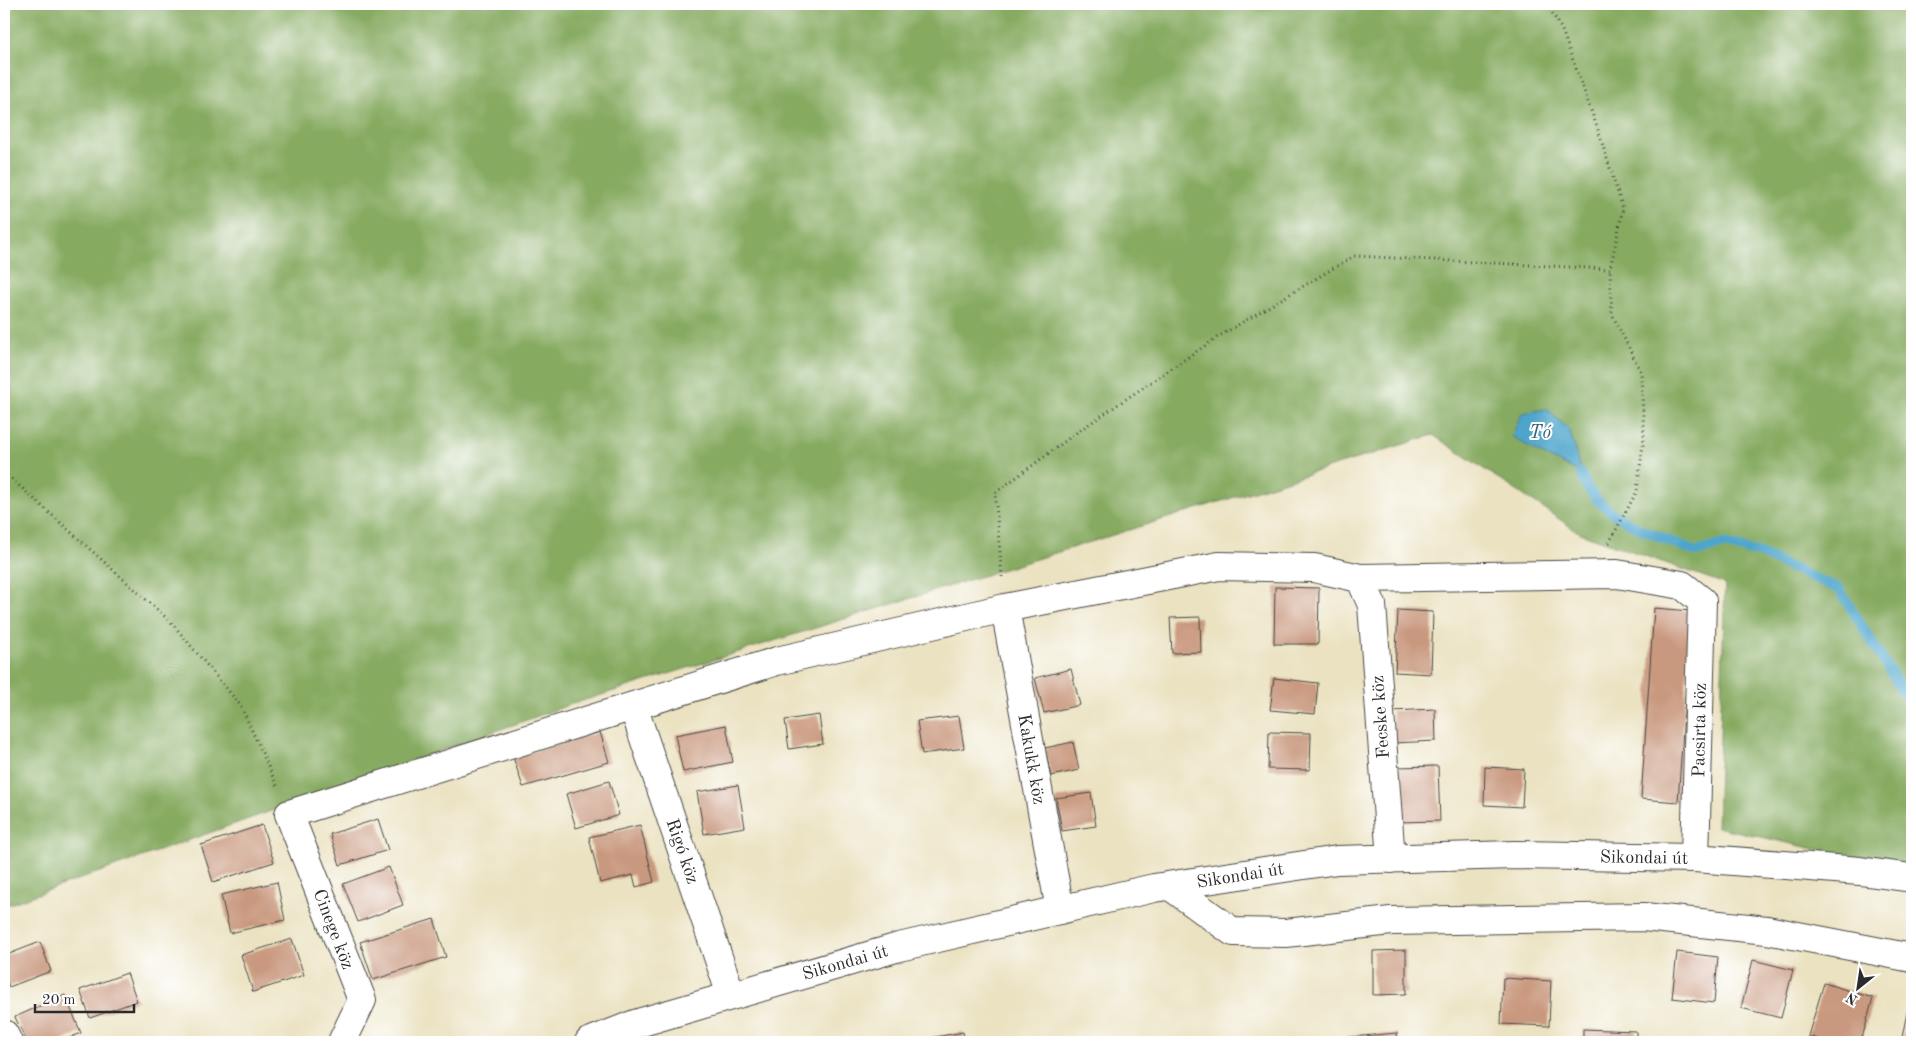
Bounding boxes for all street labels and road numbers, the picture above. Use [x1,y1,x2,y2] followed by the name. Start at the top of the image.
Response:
[1369,675,1393,759] street label: Fecske köz
[1690,683,1710,778] street label: Pacsirta köz
[1014,713,1048,806] street label: Kakukk köz
[663,816,702,886] street label: Rigó köz
[1600,848,1688,868] street label: Sikondai út
[1195,860,1285,892] street label: Sikondai út
[310,887,357,972] street label: Cinege köz
[800,942,890,984] street label: Sikondai út

